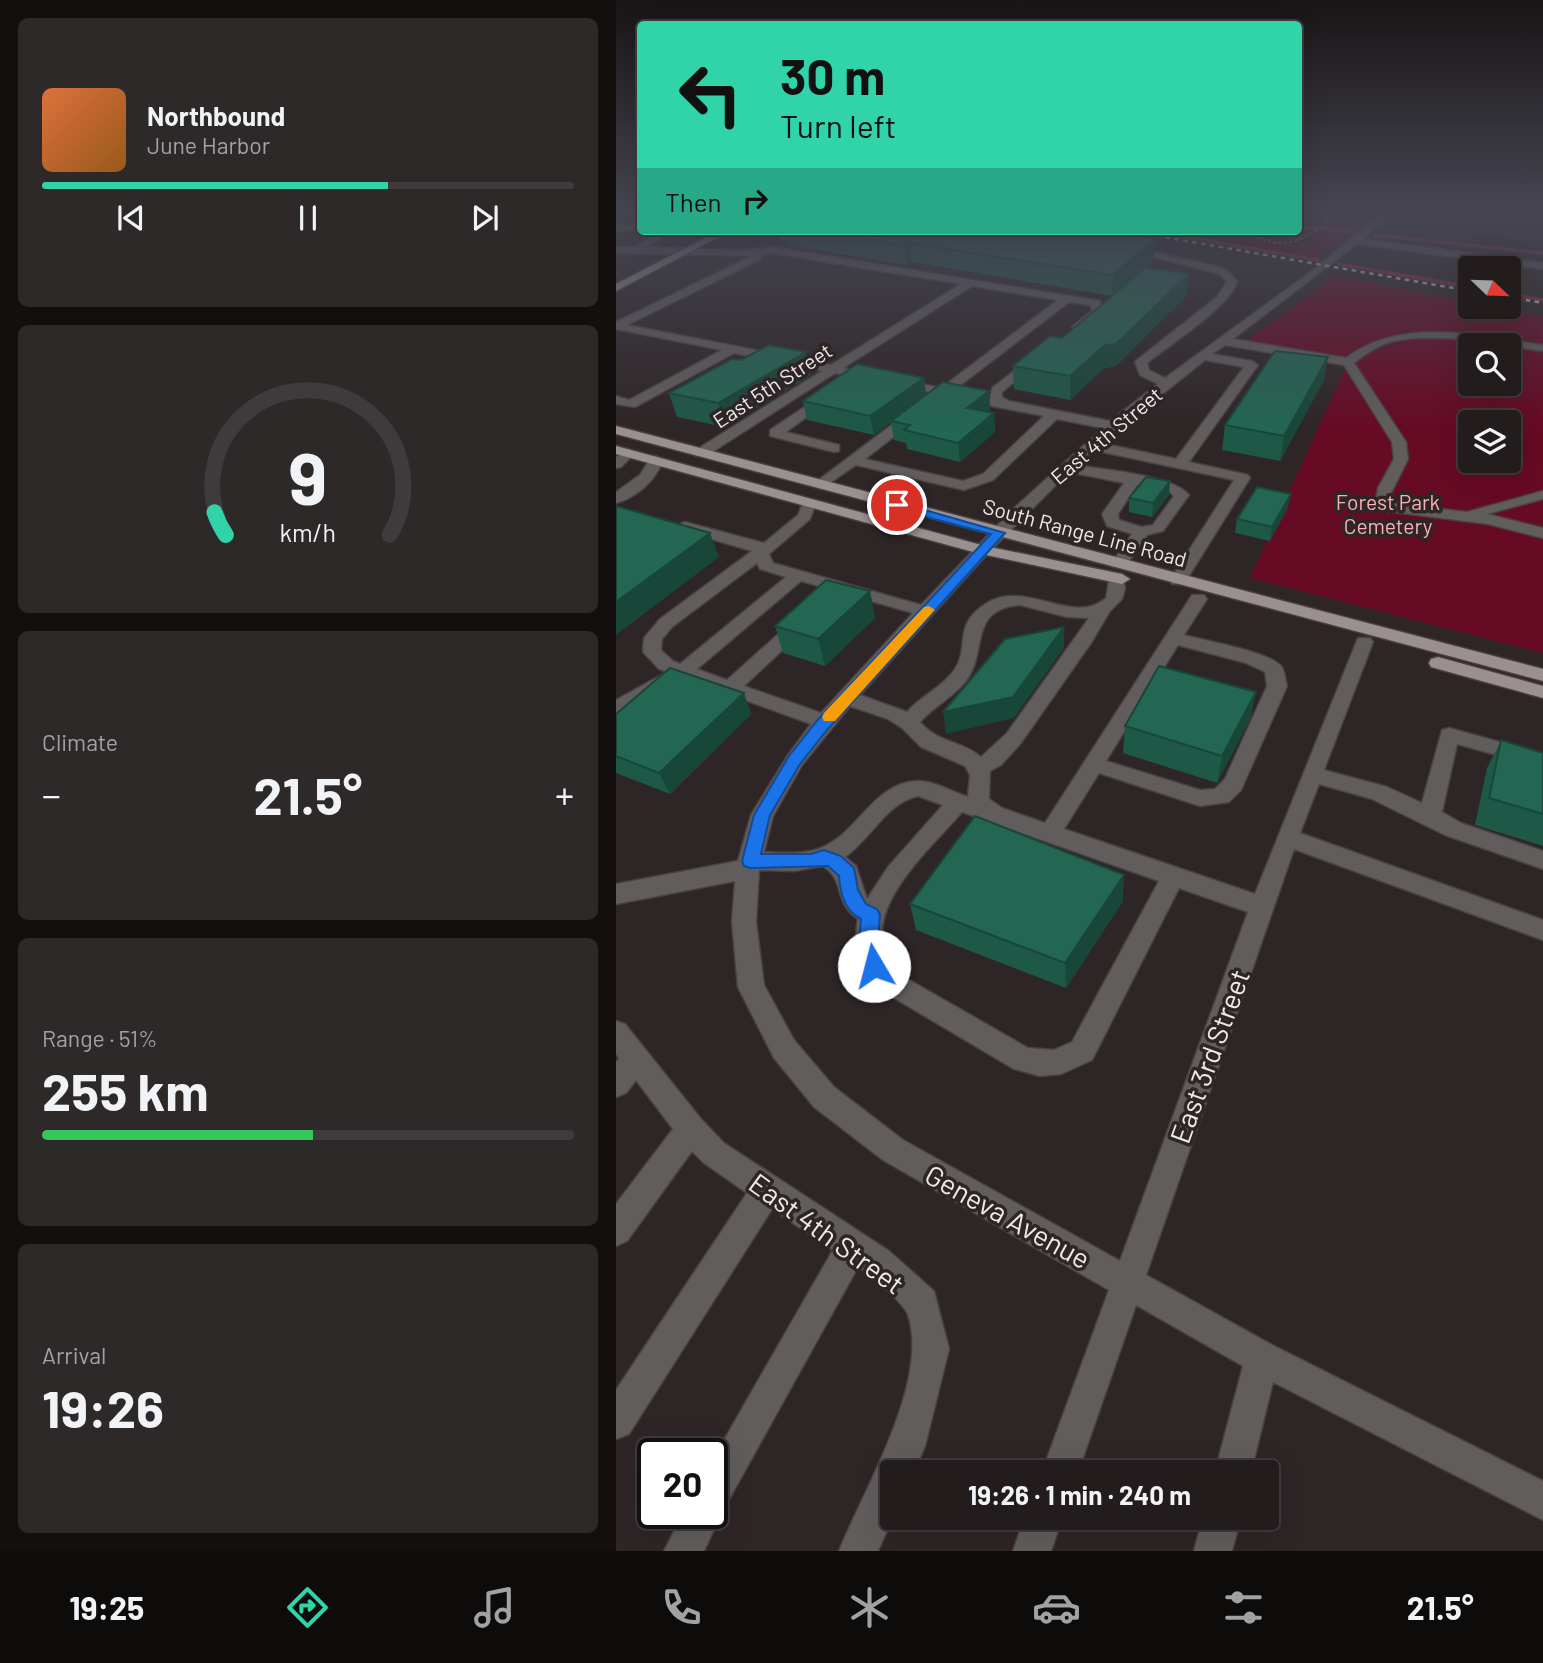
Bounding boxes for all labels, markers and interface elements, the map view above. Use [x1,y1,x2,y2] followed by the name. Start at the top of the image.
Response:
[780,46,885,105] text: 30 m
[665,49,756,140] icon: left
[147,100,285,131] text: Northbound
[780,106,897,144] text: Turn left
[147,131,270,159] text: June Harbor
[736,182,774,220] icon: right
[665,186,722,217] text: Then
[112,199,150,237] icon: previous
[289,199,327,237] icon: pause
[466,199,504,237] icon: next
[1458,256,1521,318] north arrow
[1458,256,1521,473] map controls
[1458,333,1521,396] button: search
[708,337,836,433] street label: East 5th Street
[1045,381,1167,489] street label: East 4th Street
[1458,410,1521,473] button: layers
[289,432,327,520] text: 9
[867,475,927,535] pin
[878,486,916,524] icon: arrive
[1336,489,1440,538] park label: Forest Park Cemetery
[980,493,1190,571] street label: South Range Line Road
[280,517,336,547] text: km/h
[42,728,118,756] text: Climate
[254,763,362,825] text: 21.5°
[42,771,61,817] text: −
[555,771,574,817] text: +
[837,929,911,1003] position arrow
[1162,965,1256,1147] street label: East 3rd Street
[42,1024,158,1052] text: Range · 51%
[42,1059,209,1121] text: 255 km
[920,1157,1096,1275] street label: Geneva Avenue
[743,1165,911,1301] street label: East 4th Street
[42,1341,106,1369] text: Arrival
[42,1376,164,1438] text: 19:26
[637,1438,728,1529] speed limit sign: 20
[968,1479,1191,1510] text: 19:26 · 1 min · 240 m
[283,1583,332,1632] icon: directions
[470,1583,519,1632] icon: music
[657,1583,706,1632] icon: phone
[845,1583,894,1632] icon: climate
[1032,1583,1081,1632] icon: car
[1219,1583,1268,1632] icon: filters
[69,1588,144,1626] text: 19:25
[1407,1588,1474,1626] text: 21.5°

